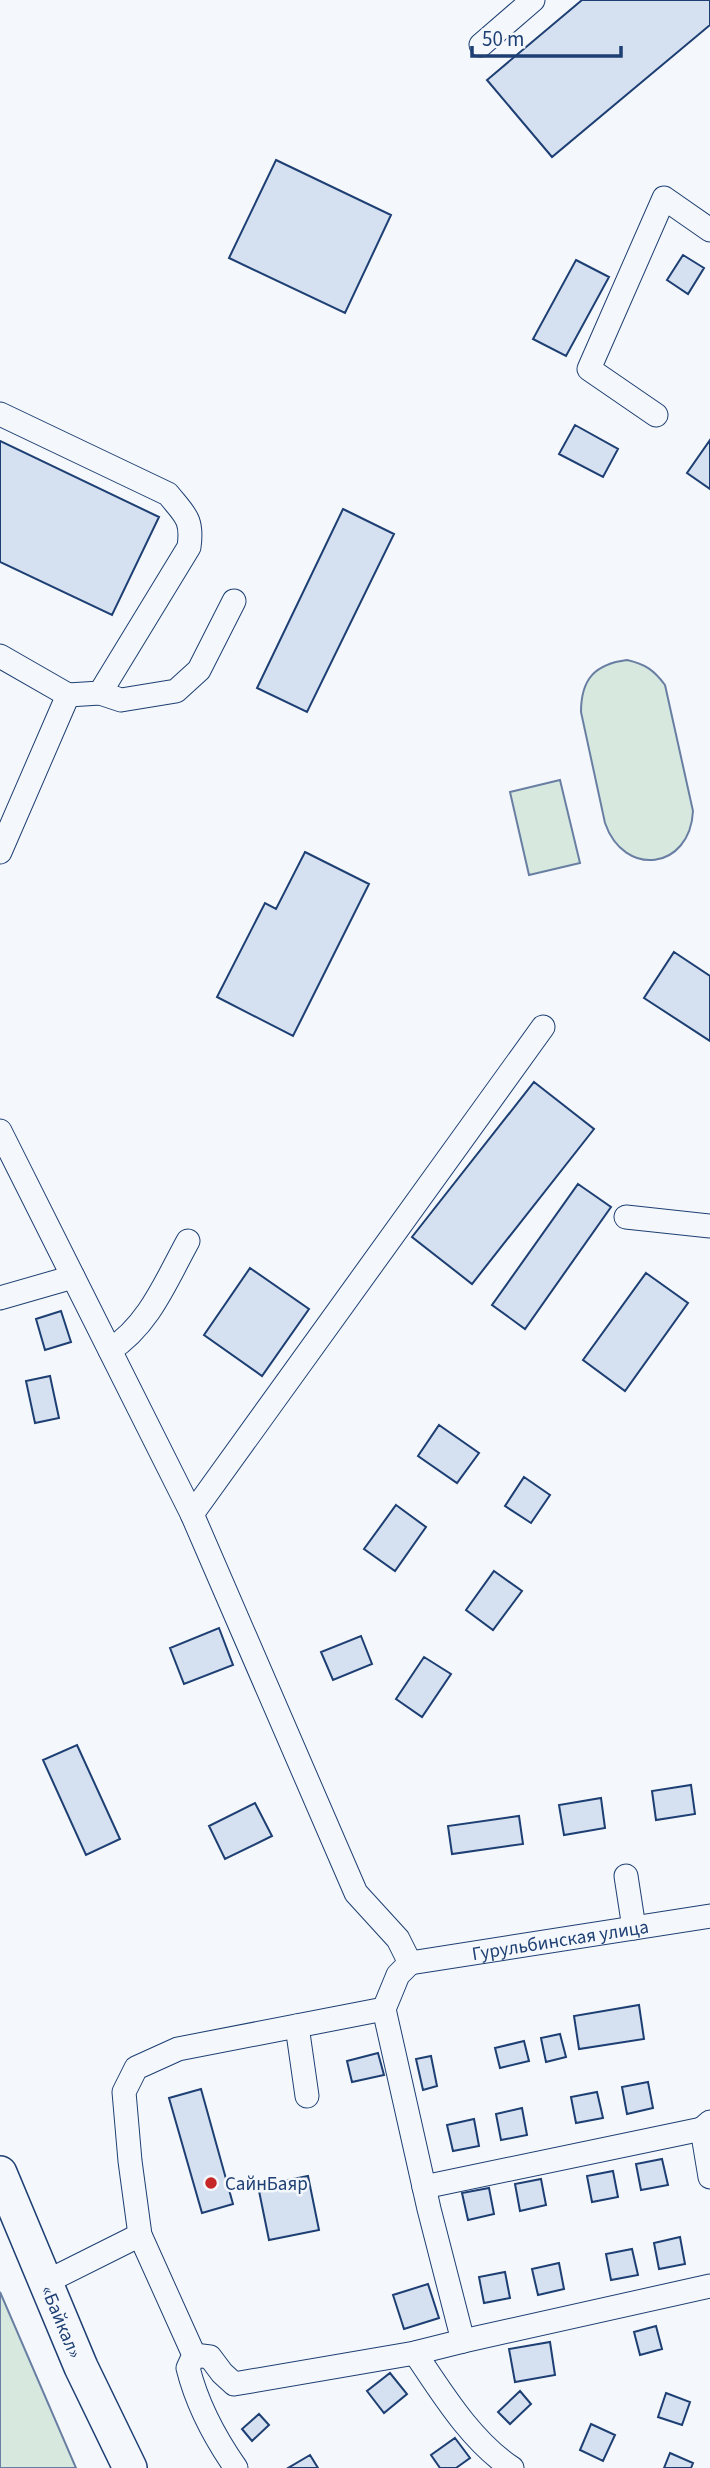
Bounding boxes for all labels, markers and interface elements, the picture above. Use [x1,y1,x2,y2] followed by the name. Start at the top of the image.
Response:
[472,14,621,58] scale bar
[482,24,524,54] text: 50 m
[470,1914,651,1968] street label: Гурульбинская улица
[225,2171,308,2198] place label: СайнБаяр
[203,2175,219,2191] marker: СайнБаяр
[33,2282,88,2363] street label: «Байкал»

